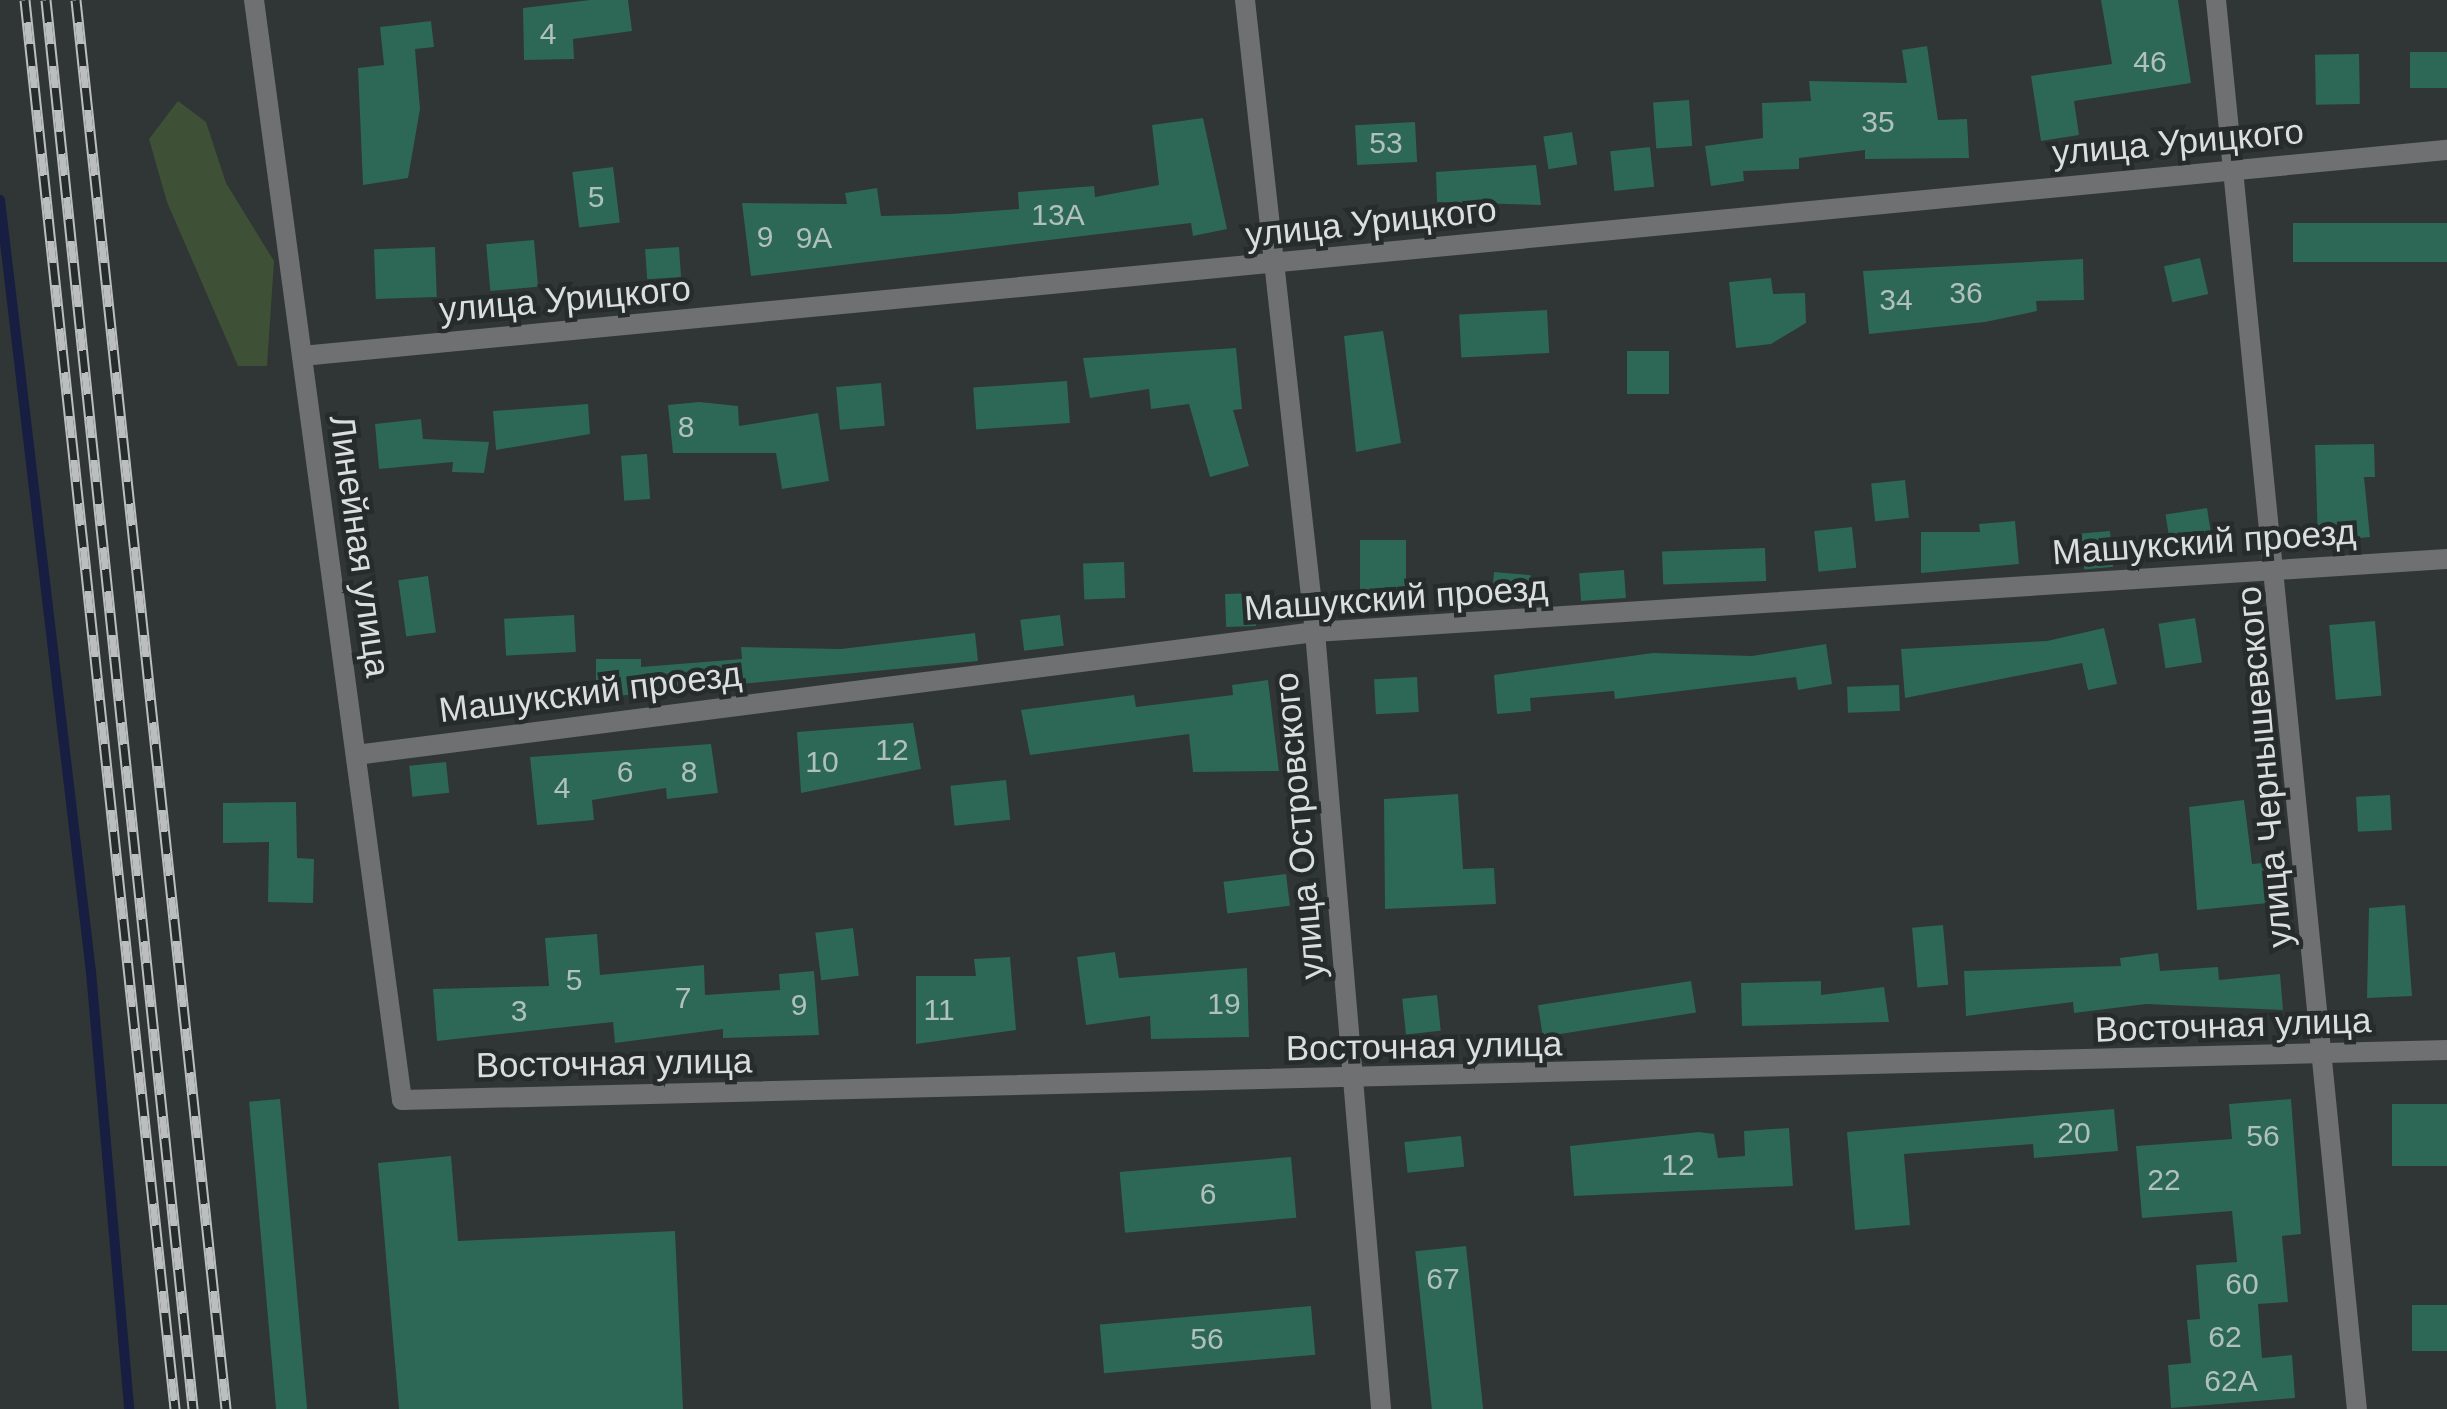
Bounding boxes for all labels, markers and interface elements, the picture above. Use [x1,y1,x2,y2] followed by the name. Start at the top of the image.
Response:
[540,16,556,52] house number: 4
[2133,44,2167,80] house number: 46
[1861,104,1895,140] house number: 35
[2051,110,2305,174] street label: улица Урицкого
[1369,125,1403,161] house number: 53
[588,179,604,215] house number: 5
[1243,188,1499,256] street label: улица Урицкого
[1031,197,1085,233] house number: 13А
[757,219,773,255] house number: 9
[796,220,832,256] house number: 9А
[438,267,692,331] street label: улица Урицкого
[1949,275,1983,311] house number: 36
[1879,282,1913,318] house number: 34
[678,409,694,445] house number: 8
[321,412,399,680] street label: Линейная улица
[2051,510,2357,574] street label: Машукский проезд
[1243,566,1549,630] street label: Машукский проезд
[2227,585,2301,949] street label: улица Чернышевского
[436,653,744,731] street label: Машукский проезд
[1265,671,1333,981] street label: улица Островского
[875,732,909,768] house number: 12
[805,744,839,780] house number: 10
[617,754,633,790] house number: 6
[681,754,697,790] house number: 8
[554,770,570,806] house number: 4
[566,962,582,998] house number: 5
[675,980,691,1016] house number: 7
[1207,986,1241,1022] house number: 19
[791,987,807,1023] house number: 9
[923,992,955,1028] house number: 11
[511,993,527,1029] house number: 3
[2094,999,2372,1051] street label: Восточная улица
[1285,1023,1563,1069] street label: Восточная улица
[475,1040,753,1086] street label: Восточная улица
[2057,1115,2091,1151] house number: 20
[2246,1118,2280,1154] house number: 56
[1661,1147,1695,1183] house number: 12
[2147,1162,2181,1198] house number: 22
[1200,1176,1216,1212] house number: 6
[1426,1261,1460,1297] house number: 67
[2225,1266,2259,1302] house number: 60
[2208,1319,2242,1355] house number: 62
[1190,1321,1224,1357] house number: 56
[2204,1363,2258,1399] house number: 62А

